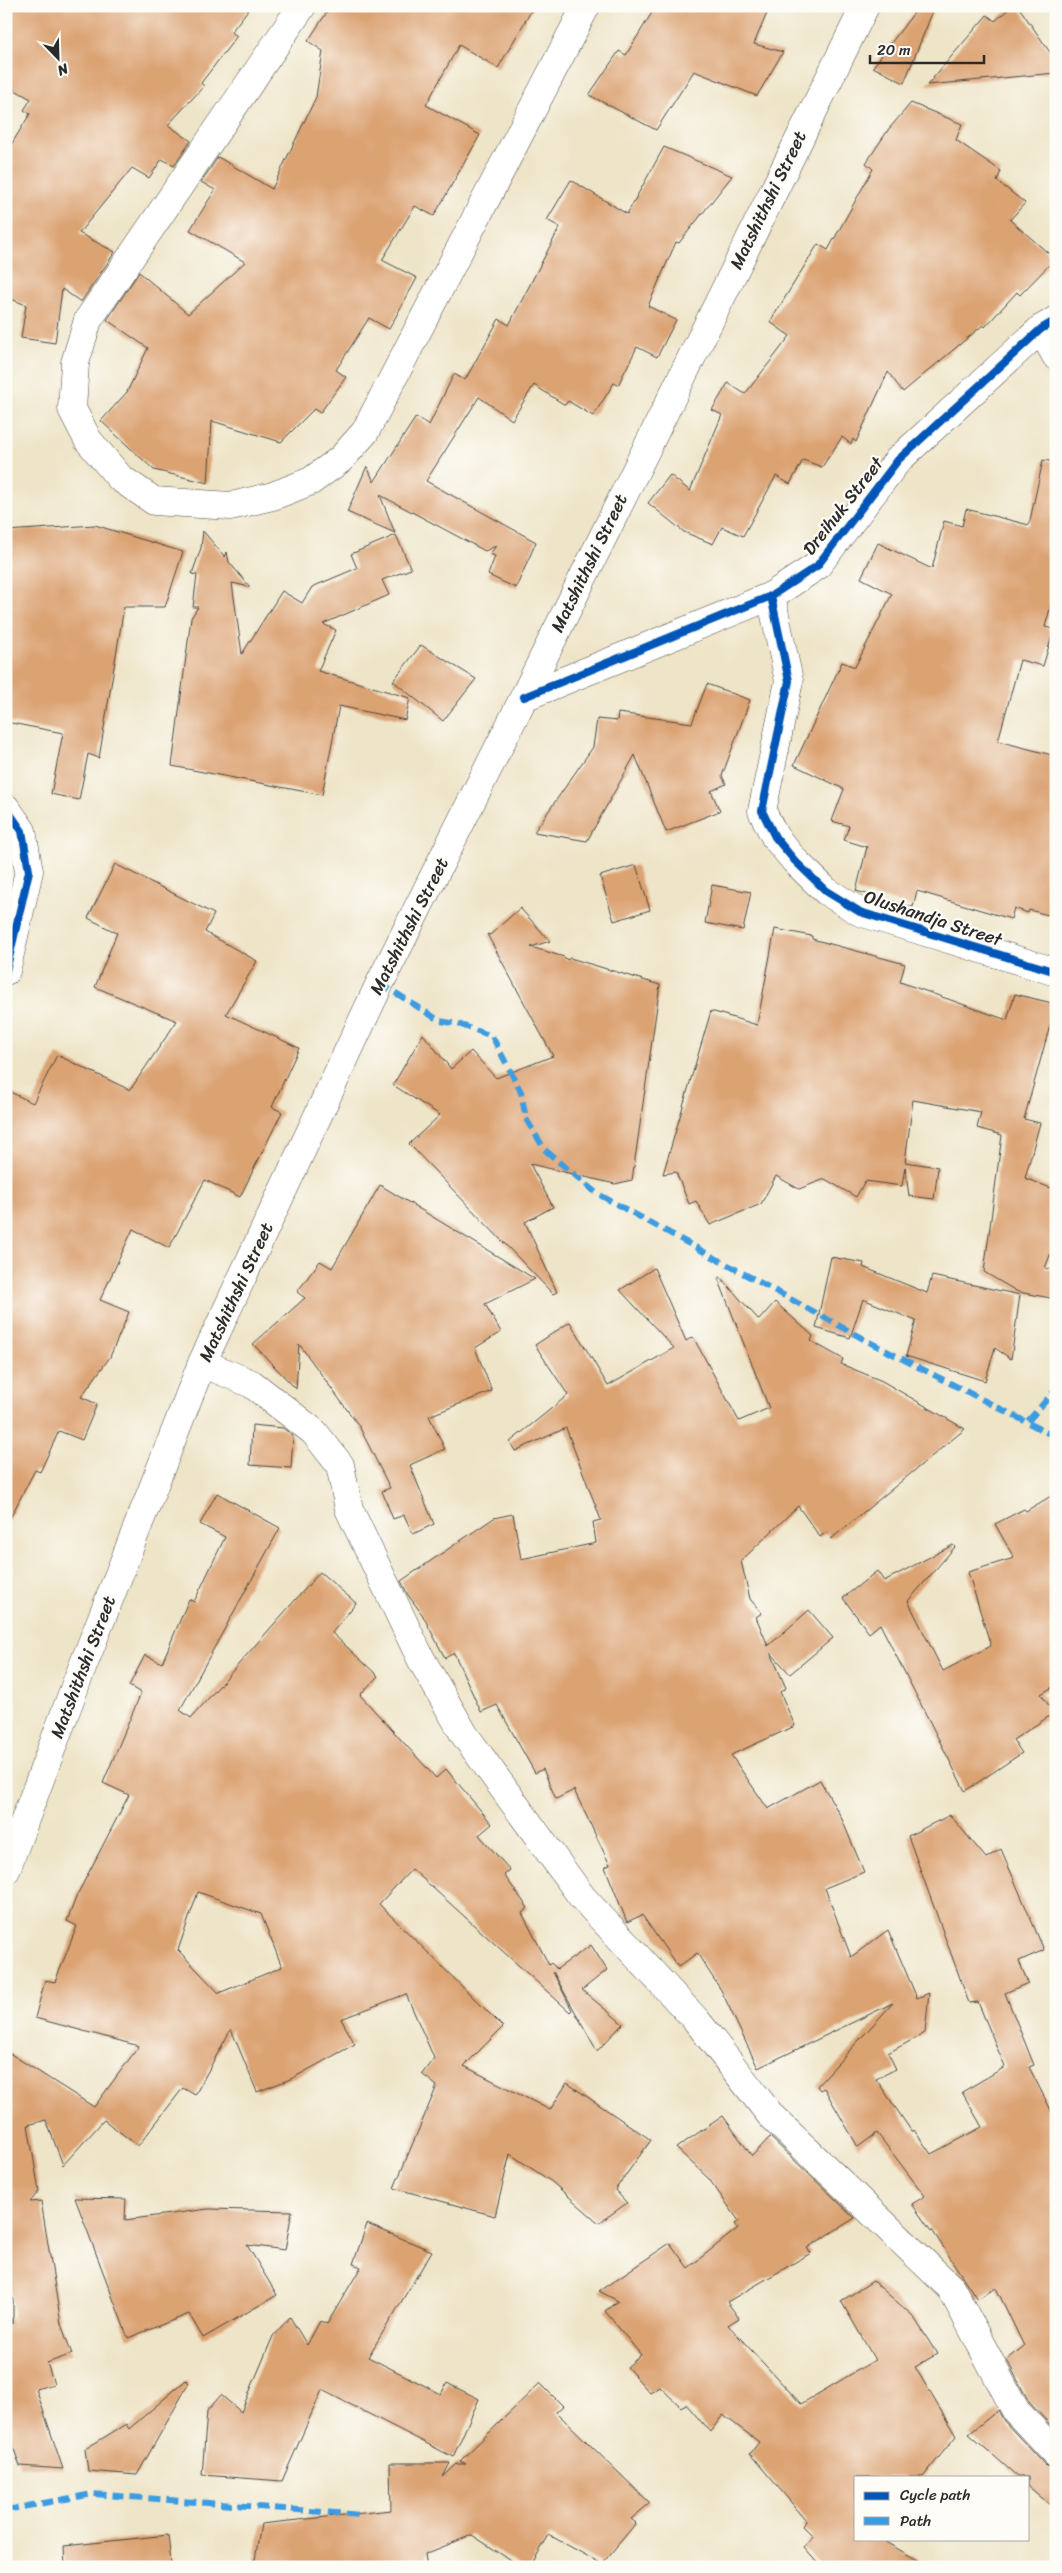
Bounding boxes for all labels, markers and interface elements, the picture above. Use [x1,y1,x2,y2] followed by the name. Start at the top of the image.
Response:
[32,32,82,82] north arrow
[870,32,983,64] scale bar
[877,37,911,63] text: 20 m
[53,56,73,83] text: N
[721,125,816,275] street label: Matshithshi Street
[794,449,892,562] street label: Dreihuk Street
[542,488,637,638] street label: Matshithshi Street
[360,851,458,1001] street label: Matshithshi Street
[860,881,1007,956] street label: Olushandja Street
[190,1217,282,1367] street label: Matshithshi Street
[41,1591,125,1743] street label: Matshithshi Street
[854,2476,1030,2540] legend
[900,2482,971,2508] text: Cycle path
[900,2508,931,2534] text: Path

